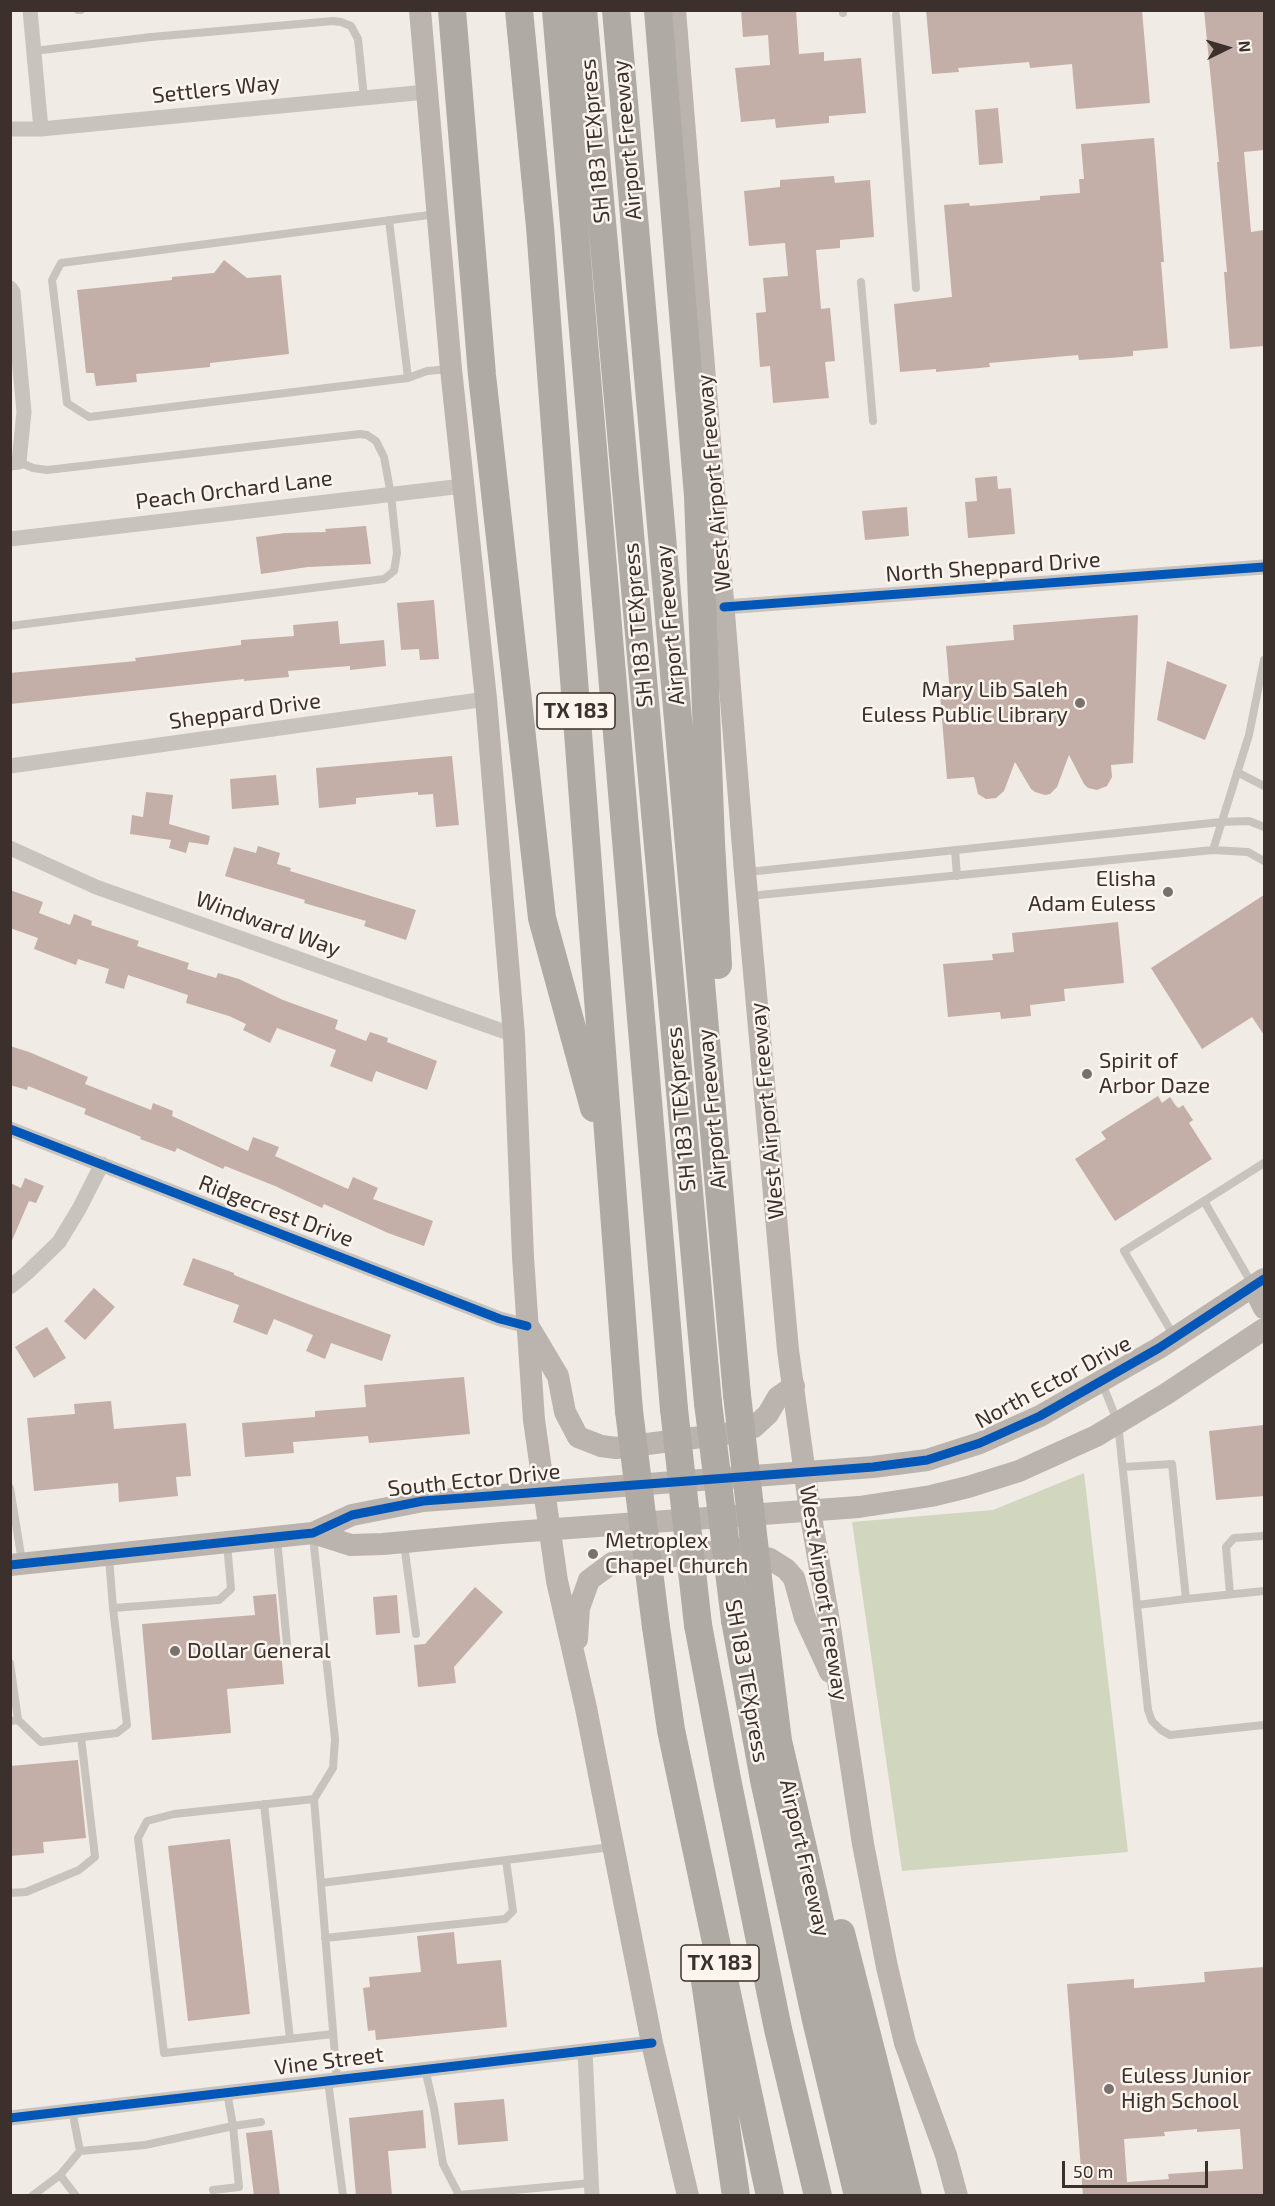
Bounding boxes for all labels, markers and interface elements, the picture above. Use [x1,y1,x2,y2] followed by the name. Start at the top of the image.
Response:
[1197,18,1257,78] north arrow
[1235,40,1255,53] text: N
[575,58,615,224] street label: SH 183 TEXpress
[607,59,647,221] street label: Airport Freeway
[151,69,281,109] street label: Settlers Way
[691,374,737,592] street label: West Airport Freeway
[134,465,334,515] street label: Peach Orchard Lane
[618,542,658,708] street label: SH 183 TEXpress
[650,544,690,706] street label: Airport Freeway
[884,546,1102,588] street label: North Sheppard Drive
[861,677,1068,728] place label: Mary Lib Saleh Euless Public Library
[167,687,323,735] street label: Sheppard Drive
[537,693,615,729] road number: TX 183
[1073,696,1087,710] marker: Mary Lib Saleh Euless Public Library
[1028,866,1156,918] place label: Elisha Adam Euless
[1161,885,1175,899] marker: Elisha Adam Euless
[192,886,344,962] street label: Windward Way
[744,1002,790,1220] street label: West Airport Freeway
[661,1026,701,1192] street label: SH 183 TEXpress
[692,1028,732,1190] street label: Airport Freeway
[1099,1048,1210,1100] place label: Spirit of Arbor Daze
[1080,1067,1094,1081] marker: Spirit of Arbor Daze
[195,1169,357,1253] street label: Ridgecrest Drive
[971,1330,1135,1434] street label: North Ector Drive
[386,1458,562,1502] street label: South Ector Drive
[794,1484,854,1702] street label: West Airport Freeway
[605,1528,748,1580] place label: Metroplex Chapel Church
[586,1547,600,1561] marker: Metroplex Chapel Church
[720,1597,774,1765] street label: SH 183 TEXpress
[187,1638,331,1664] place label: Dollar General
[168,1644,182,1658] marker: Dollar General
[774,1777,836,1939] street label: Airport Freeway
[681,1945,759,1981] road number: TX 183
[273,2041,385,2081] street label: Vine Street
[1121,2063,1251,2114] place label: Euless Junior High School
[1102,2082,1116,2096] marker: Euless Junior High School
[1065,2149,1210,2187] scale bar
[1073,2160,1113,2182] text: 50 m

